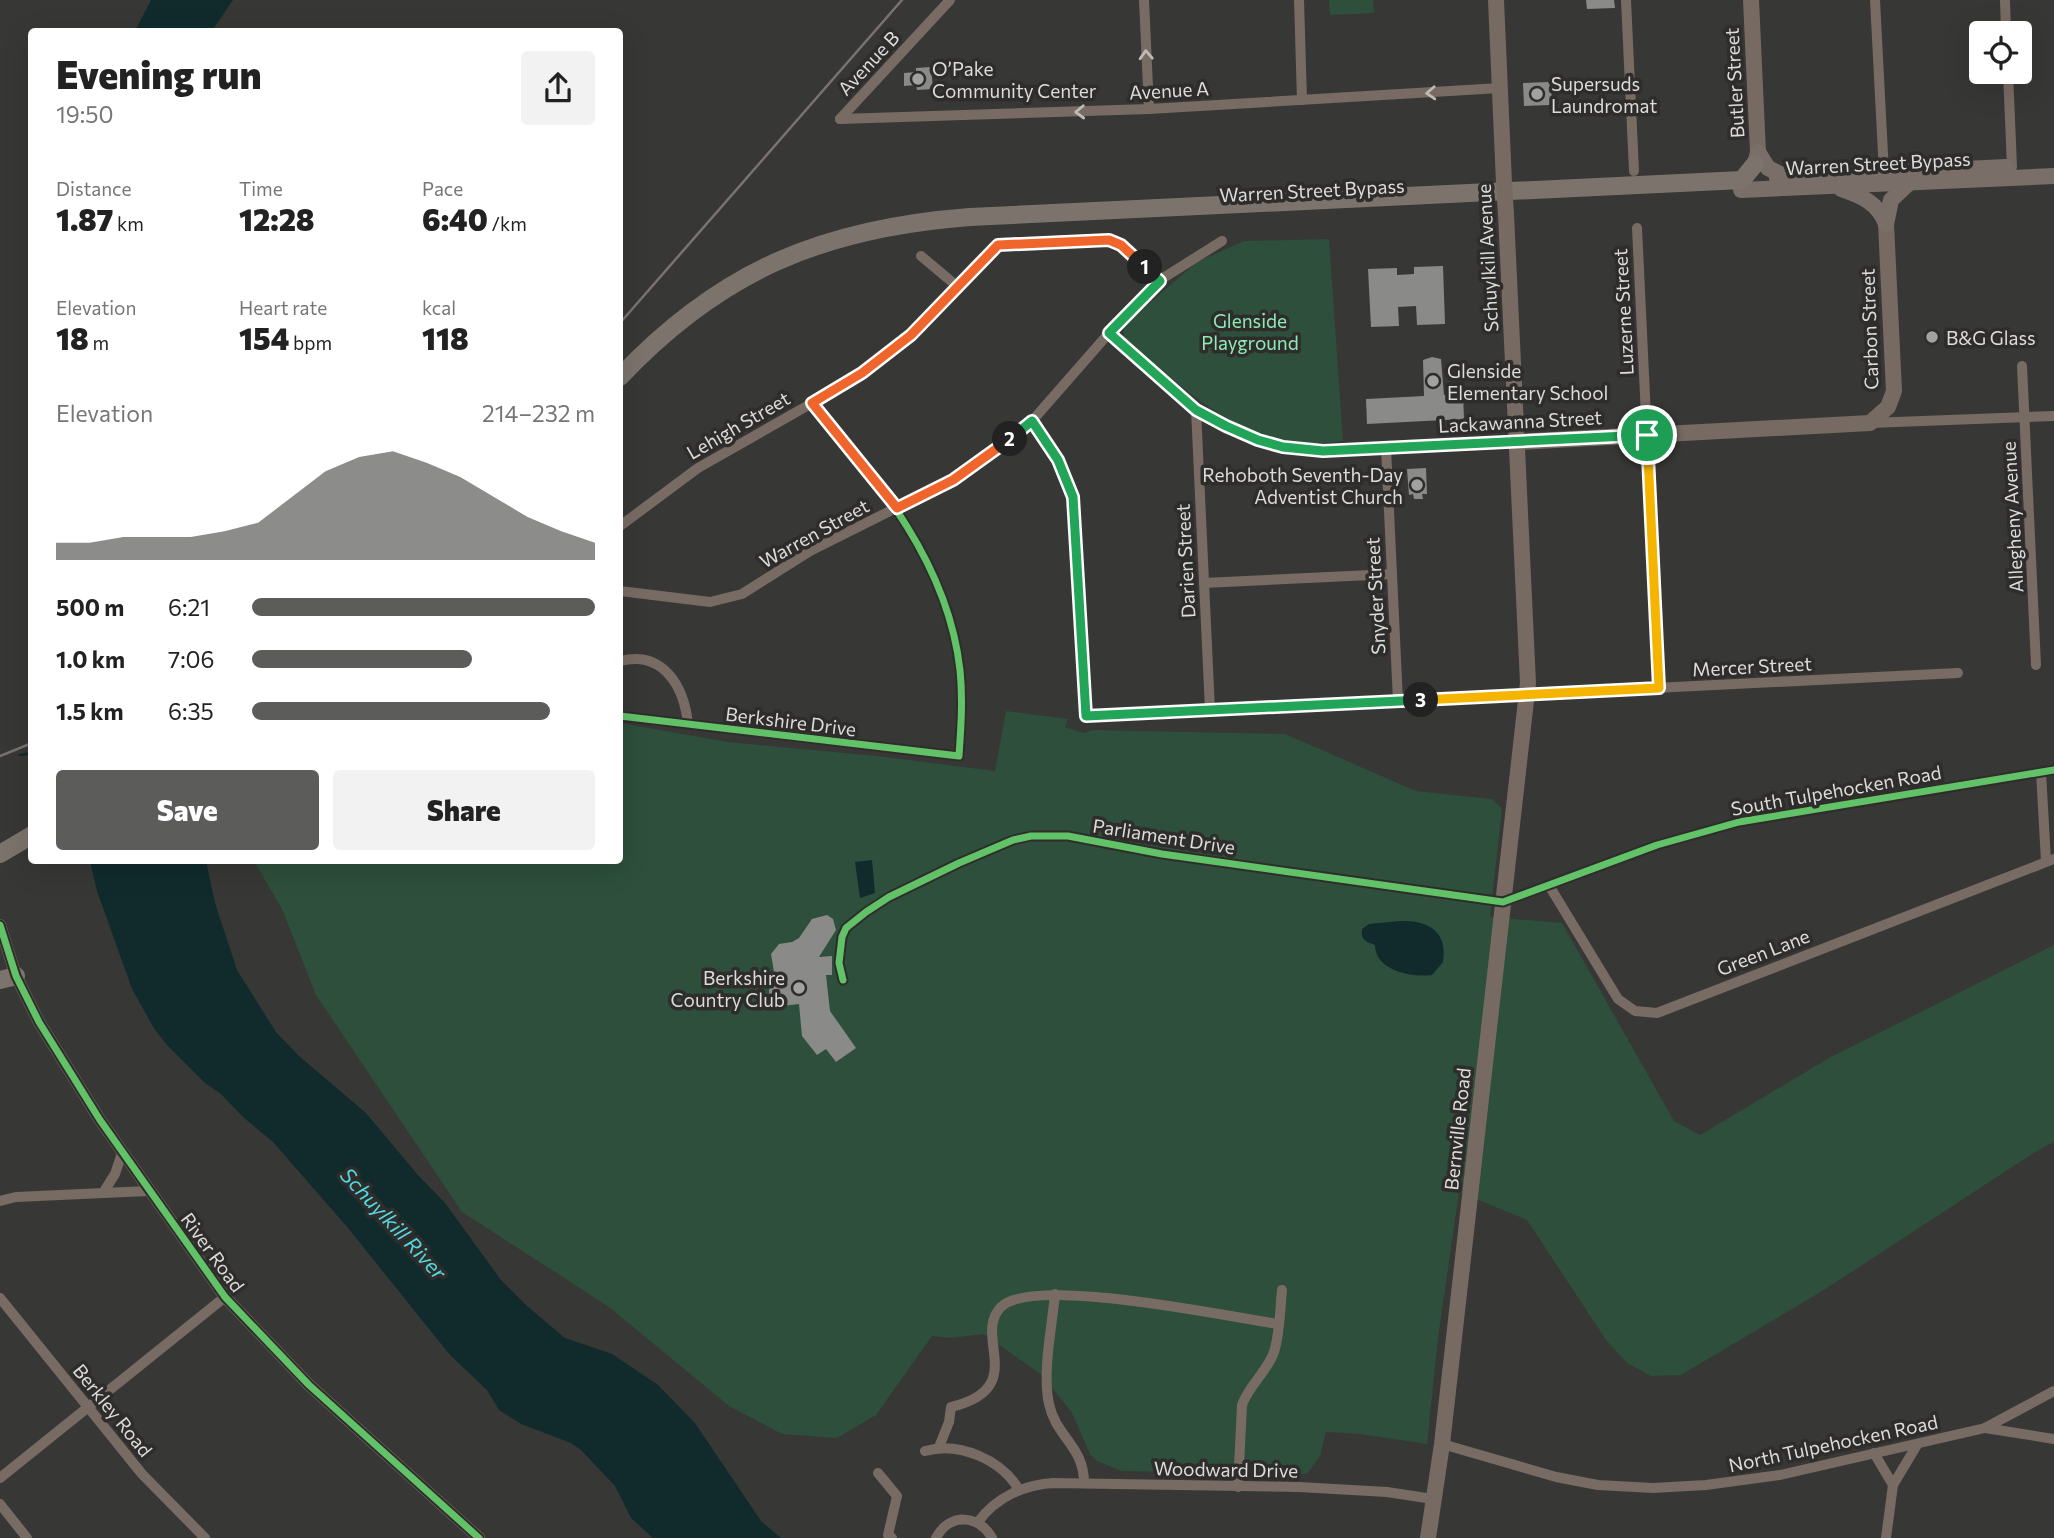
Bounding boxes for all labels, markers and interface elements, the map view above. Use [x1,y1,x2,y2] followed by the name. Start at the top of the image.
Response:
[1969,21,2032,84] map controls
[1969,21,2032,84] button: locate
[833,26,903,100] street label: Avenue B
[1720,27,1748,139] street label: Butler Street
[1139,49,1154,60] one-way arrow
[56,50,262,97] text: Evening run
[521,51,595,125] button: share
[932,57,1097,102] place label: O’Pake Community Center
[910,71,926,87] marker: O’Pake Community Center
[1551,72,1657,117] place label: Supersuds Laundromat
[1128,76,1210,104] street label: Avenue A
[1426,85,1437,100] one-way arrow
[1529,86,1545,102] marker: Supersuds Laundromat
[56,100,113,128] text: 19:50
[1075,104,1086,119] one-way arrow
[1785,147,1971,179] street label: Warren Street Bypass
[1219,174,1405,206] street label: Warren Street Bypass
[56,177,132,200] text: Distance
[239,177,283,200] text: Time
[422,177,463,200] text: Pace
[1472,183,1502,333] street label: Schuylkill Avenue
[56,200,113,237] text: 1.87
[239,200,315,237] text: 12:28
[422,200,488,237] text: 6:40
[113,212,144,235] text: km
[488,212,527,235] text: /km
[1608,248,1638,376] street label: Luzerne Street
[1128,250,1162,284] pin: 1
[1140,255,1149,278] text: 1
[1855,268,1883,390] street label: Carbon Street
[56,296,136,319] text: Elevation
[239,296,327,319] text: Heart rate
[422,296,456,319] text: kcal
[1201,309,1299,354] park label: Glenside Playground
[56,319,89,356] text: 18
[239,319,289,356] text: 154
[422,319,469,356] text: 118
[1946,326,2036,349] place label: B&G Glass
[1924,329,1940,345] marker: B&G Glass
[89,331,109,354] text: m
[289,331,332,354] text: bpm
[1447,359,1608,404] place label: Glenside Elementary School
[1425,373,1441,389] marker: Glenside Elementary School
[682,386,794,464] street label: Lehigh Street
[56,399,153,427] text: Elevation
[482,399,595,427] text: 214–232 m
[1437,405,1603,437] street label: Lackawanna Street
[1617,405,1677,465] pin
[1628,416,1666,454] icon: arrive
[992,422,1028,457] pin: 2
[1004,427,1015,450] text: 2
[1997,441,2027,593] street label: Allegheny Avenue
[1202,463,1403,508] place label: Rehoboth Seventh-Day Adventist Church
[1409,477,1425,493] marker: Rehoboth Seventh-Day Adventist Church
[755,493,873,572] street label: Warren Street
[1171,503,1199,619] street label: Darien Street
[1360,537,1390,655] street label: Snyder Street
[56,593,124,621] text: 500 m
[168,593,210,621] text: 6:21
[56,645,125,673] text: 1.0 km
[168,645,215,673] text: 7:06
[1692,651,1813,681] street label: Mercer Street
[1404,682,1438,718] pin: 3
[1415,688,1426,711] text: 3
[56,697,124,725] text: 1.5 km
[168,697,214,725] text: 6:35
[724,702,858,740] street label: Berkshire Drive
[1729,760,1943,820] street label: South Tulpehocken Road
[56,770,319,850] button: Save
[333,770,595,850] button: Share
[1091,813,1237,859] street label: Parliament Drive
[1713,924,1813,980] street label: Green Lane
[671,966,785,1011] place label: Berkshire Country Club
[791,980,807,996] marker: Berkshire Country Club
[1439,1067,1475,1191] street label: Bernville Road
[336,1162,453,1284] water label: Schuylkill River
[176,1208,250,1296] street label: River Road
[69,1359,157,1461] street label: Berkley Road
[1726,1410,1940,1476] street label: North Tulpehocken Road
[1154,1456,1298,1482] street label: Woodward Drive

